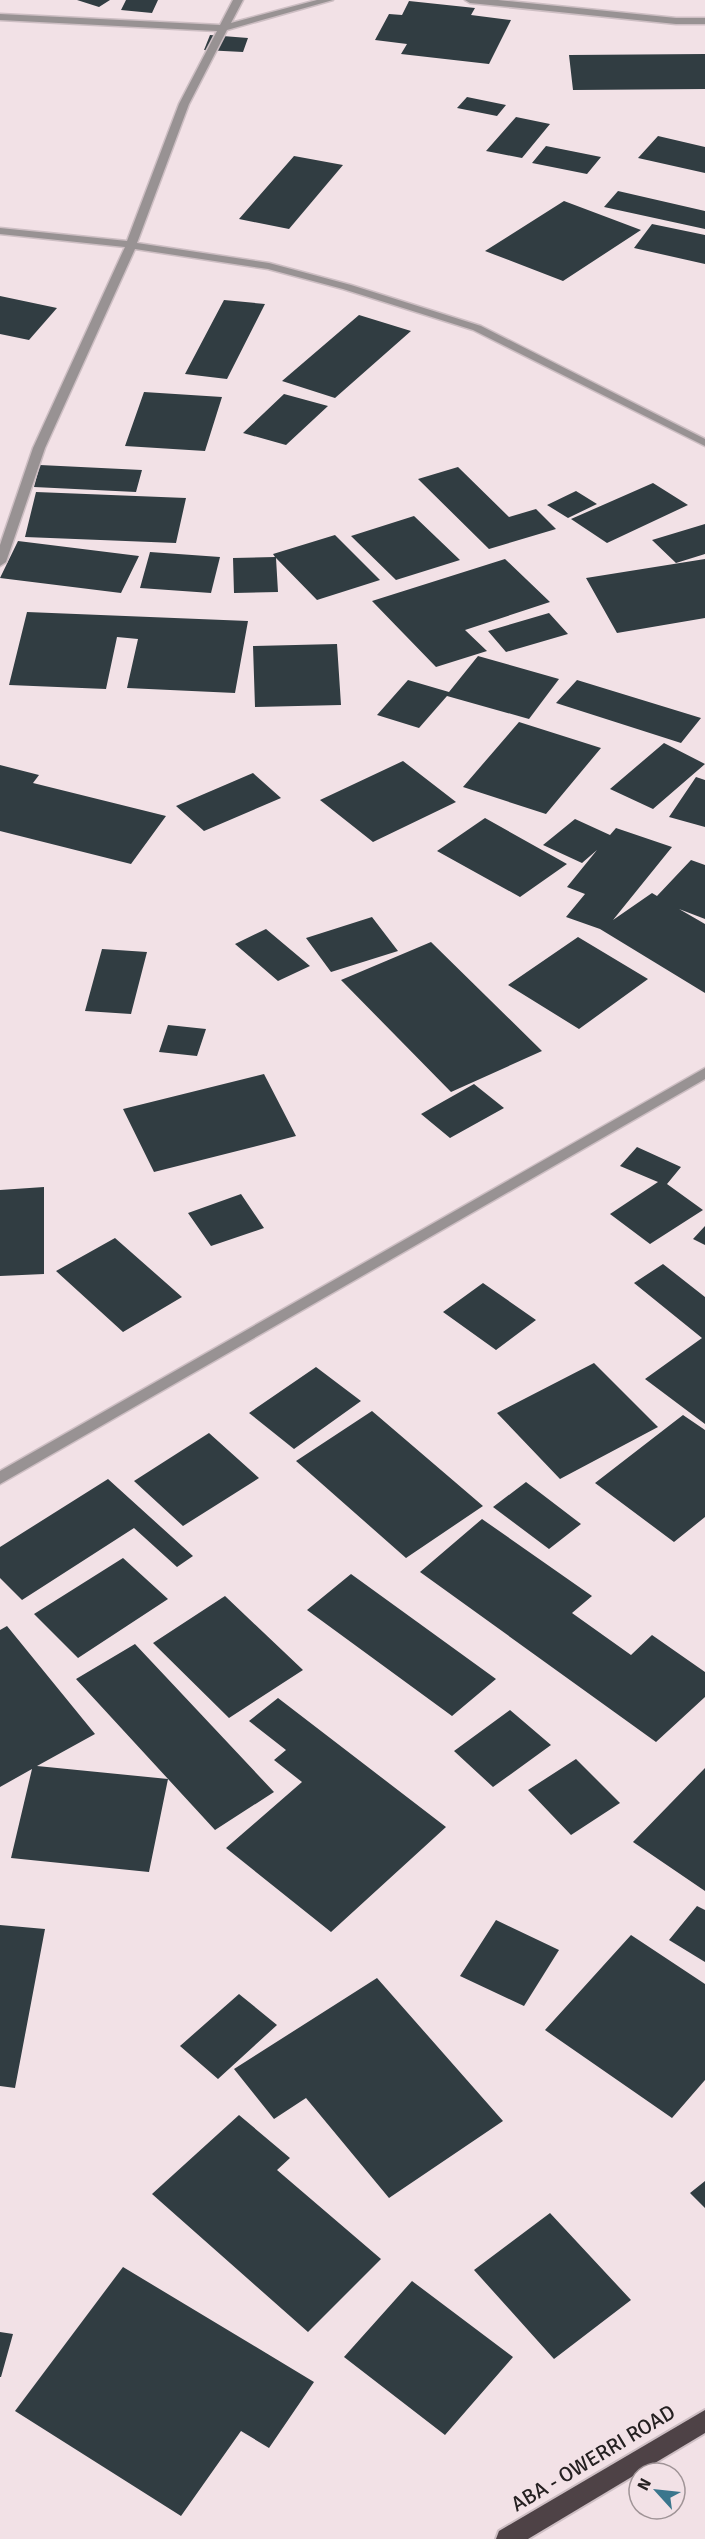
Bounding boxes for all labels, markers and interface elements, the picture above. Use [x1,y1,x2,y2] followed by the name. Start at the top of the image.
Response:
[506,2399,680,2517] street label: ABA - OWERRI ROAD
[627,2461,687,2521] north arrow
[633,2475,656,2494] text: N

